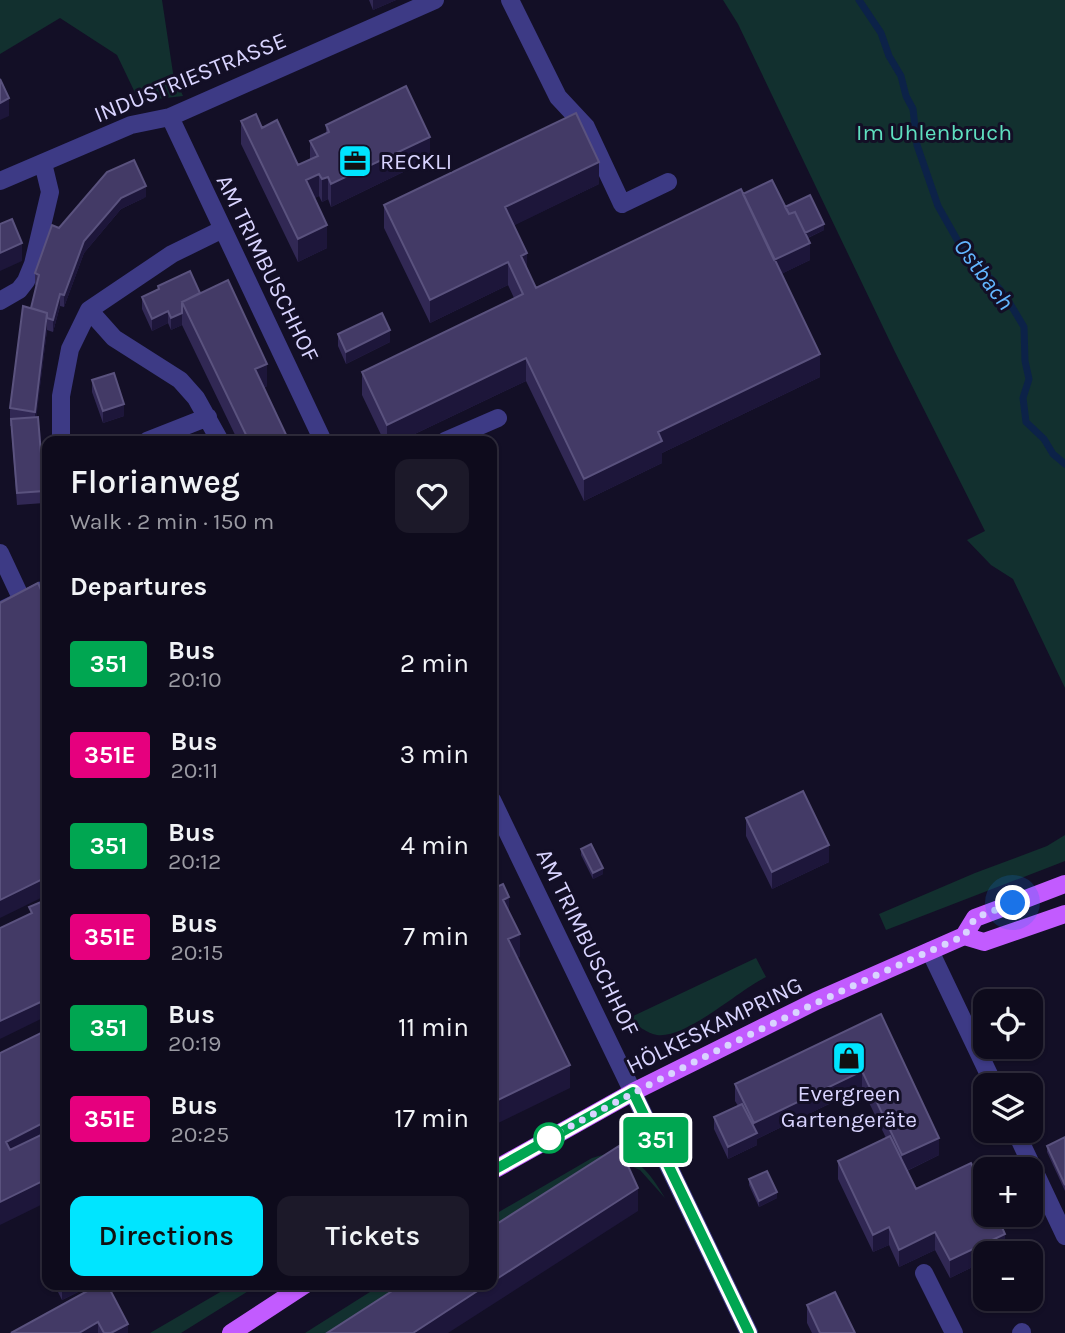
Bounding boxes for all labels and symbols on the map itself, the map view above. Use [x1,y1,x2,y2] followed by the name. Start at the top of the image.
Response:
[90,27,290,128] street label: INDUSTRIESTRASSE
[856,119,1012,146] park label: Im Uhlenbruch
[336,142,374,180] office icon: RECKLI
[380,148,452,175] place label: RECKLI
[211,170,325,366] street label: AM TRIMBUSCHHOF
[948,233,1020,315] water label: Ostbach
[531,844,645,1040] street label: AM TRIMBUSCHHOF
[995,885,1030,920] your location
[622,971,807,1080] street label: HÖLKESKAMPRING
[830,1039,868,1077] shop icon: Evergreen Gartengeräte
[781,1080,917,1133] place label: Evergreen Gartengeräte
[616,1117,696,1163] line badge: 351
[534,1123,564,1153] unlabelled marker

